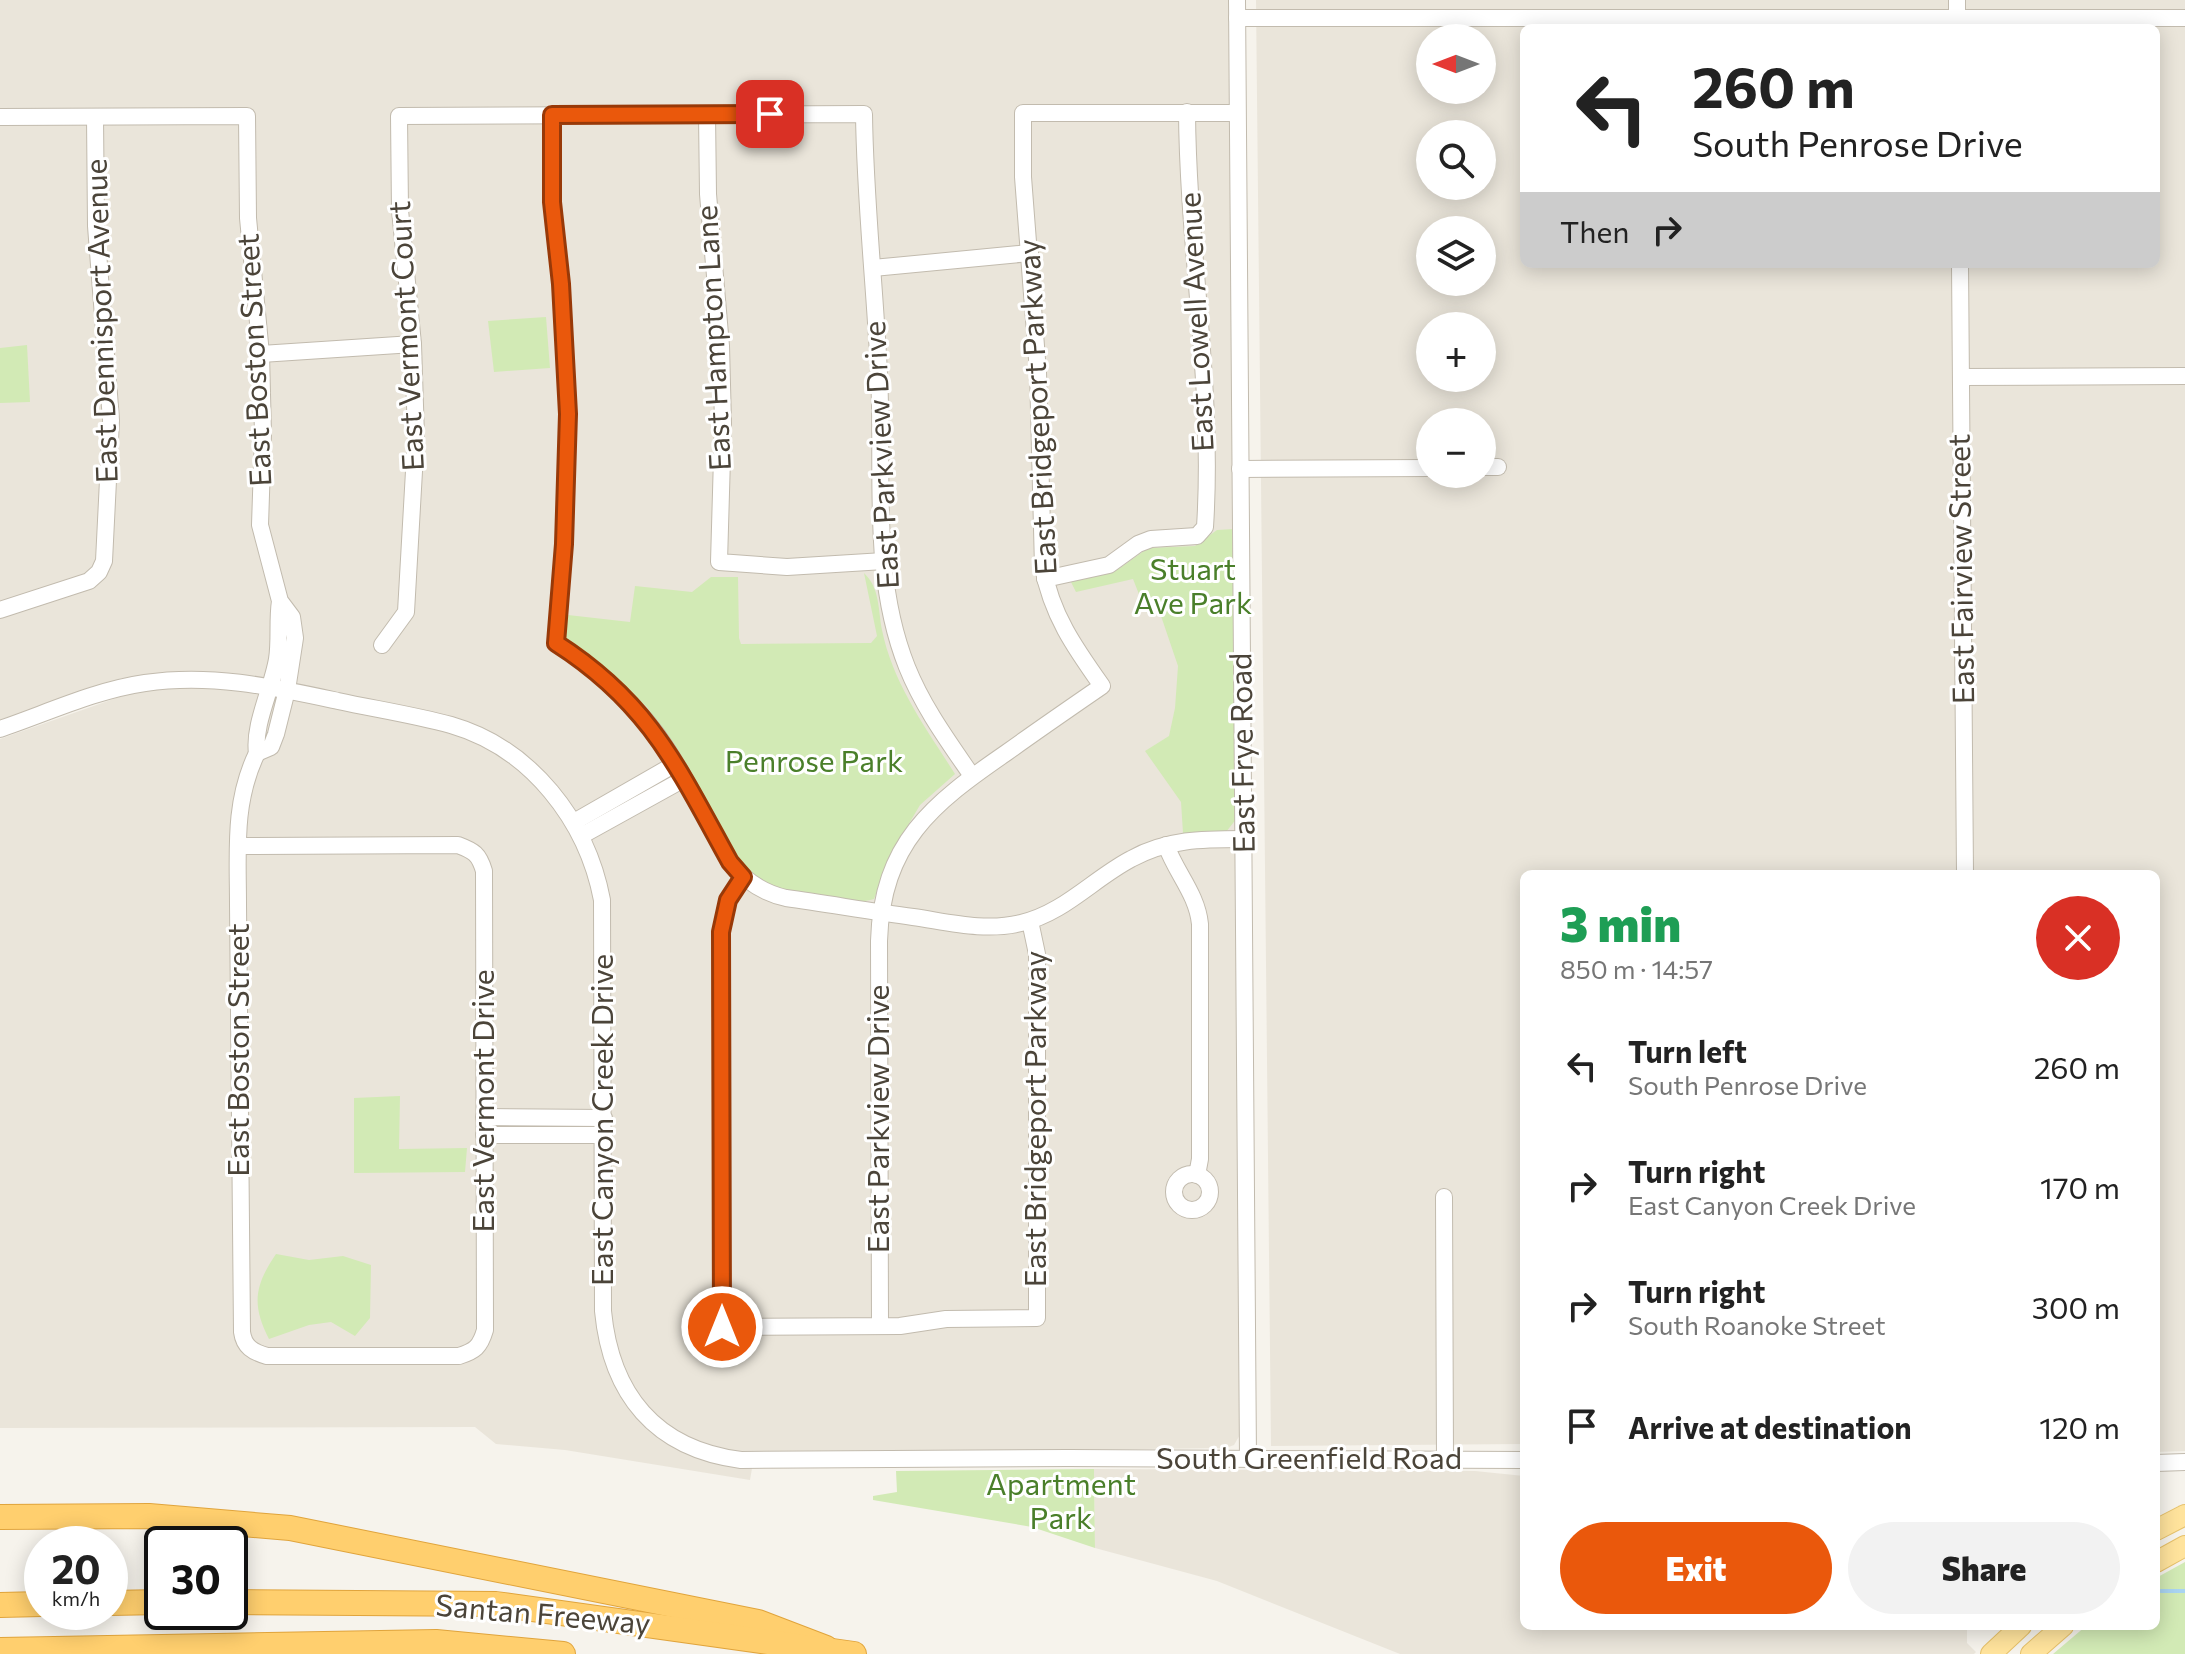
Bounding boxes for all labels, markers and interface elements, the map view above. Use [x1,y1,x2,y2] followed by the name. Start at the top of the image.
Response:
[1416,24,1496,104] north arrow
[1416,24,1496,488] map controls
[1692,51,1855,120] text: 260 m
[1560,56,1664,160] icon: left
[736,80,804,148] pin
[748,92,792,136] icon: arrive
[1416,120,1496,200] button: search
[1692,120,2023,164] text: South Penrose Drive
[75,158,124,484] street label: East Dennisport Avenue
[1169,191,1220,453] street label: East Lowell Avenue
[379,200,430,472] street label: East Vermont Court
[686,204,737,472] street label: East Hampton Lane
[1645,208,1689,252] icon: right
[1560,212,1629,249] text: Then
[1416,216,1496,296] button: layers
[227,233,278,488] street label: East Boston Street
[1008,238,1063,576] street label: East Bridgeport Parkway
[1416,312,1496,392] button: +
[854,320,905,590] street label: East Parkview Drive
[1416,408,1496,488] button: −
[1939,434,1980,704] street label: East Fairview Street
[1134,549,1252,620] park label: Stuart Ave Park
[1220,652,1261,854] street label: East Frye Road
[725,741,903,778] park label: Penrose Park
[1560,893,1681,952] text: 3 min
[2036,896,2120,980] button: close
[218,923,255,1177] street label: East Boston Street
[1015,951,1052,1287] street label: East Bridgeport Parkway
[1560,953,1713,984] text: 850 m · 14:57
[582,954,619,1286] street label: East Canyon Creek Drive
[463,969,500,1233] street label: East Vermont Drive
[858,985,895,1253] street label: East Parkview Drive
[1628,1032,1747,1069] text: Turn left
[1560,1044,1604,1088] icon: left
[2034,1048,2120,1085] text: 260 m
[1628,1069,1867,1100] text: South Penrose Drive
[1628,1152,1765,1189] text: Turn right
[1560,1164,1604,1208] icon: right
[2040,1168,2120,1205] text: 170 m
[1628,1189,1916,1220] text: East Canyon Creek Drive
[1628,1272,1765,1309] text: Turn right
[1560,1284,1604,1328] icon: right
[680,1285,764,1369] position arrow
[2032,1288,2120,1325] text: 300 m
[1628,1309,1886,1340] text: South Roanoke Street
[1560,1404,1604,1448] icon: arrive
[1628,1408,1912,1445] text: Arrive at destination
[2039,1408,2120,1445] text: 120 m
[1156,1438,1462,1475] street label: South Greenfield Road
[986,1464,1136,1535] park label: Apartment Park
[1560,1522,1832,1614] button: Exit
[1848,1522,2120,1614] button: Share
[144,1526,248,1630] speed limit sign: 30
[51,1543,101,1592] text: 20
[434,1585,652,1640] street label: Santan Freeway
[52,1586,100,1610] text: km/h

